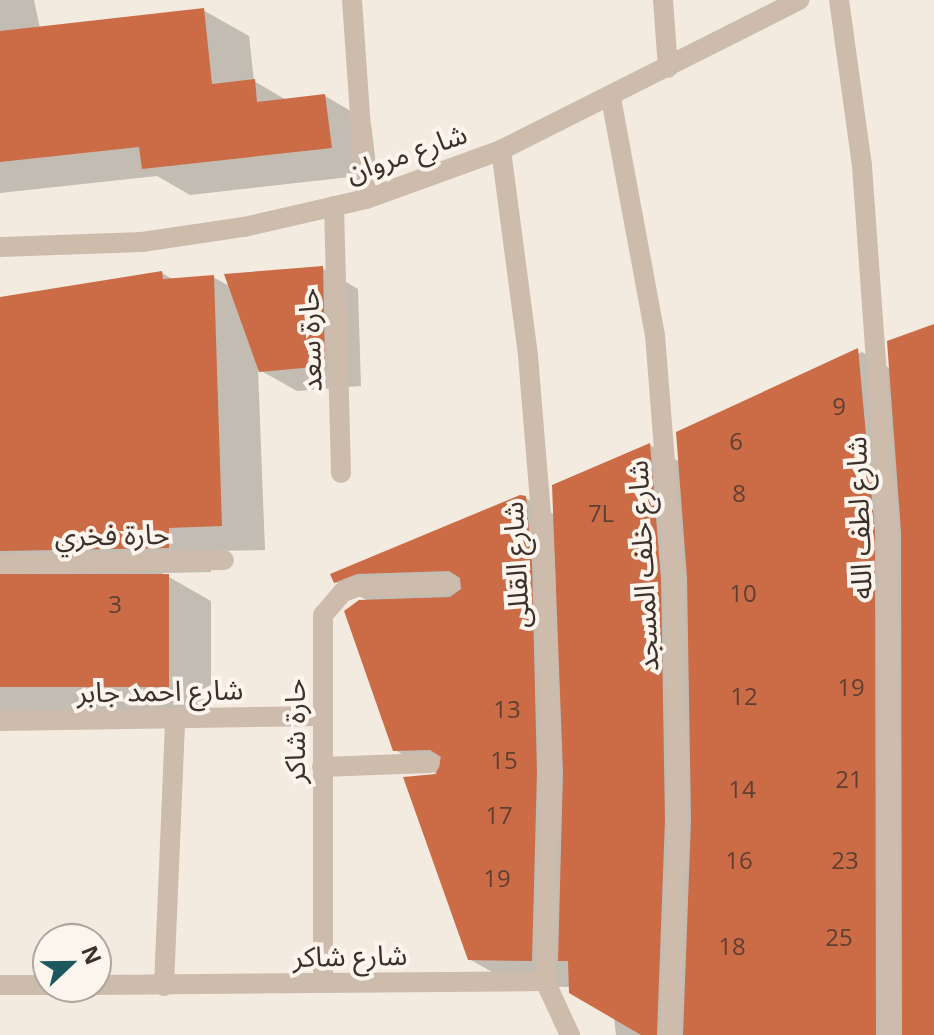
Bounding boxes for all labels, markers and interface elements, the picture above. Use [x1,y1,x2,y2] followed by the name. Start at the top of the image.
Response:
[341,116,471,188] street label: شارع مروان
[290,288,328,392] street label: حارة سعد
[832,392,846,420] house number: 9
[729,427,743,455] house number: 6
[838,436,878,600] street label: شارع لطف الله
[620,460,664,672] street label: شارع خلف المسجد
[732,479,746,507] house number: 8
[588,499,614,527] house number: 7L
[495,501,535,629] street label: شارع القللى
[54,516,170,552] street label: حارة فخري
[729,579,757,607] house number: 10
[108,590,122,618] house number: 3
[76,672,244,708] street label: شارع احمد جابر
[837,673,865,701] house number: 19
[277,678,311,784] street label: حارة شاكر
[730,682,758,710] house number: 12
[493,695,521,723] house number: 13
[490,746,518,774] house number: 15
[835,765,863,793] house number: 21
[728,775,756,803] house number: 14
[485,801,513,829] house number: 17
[725,846,753,874] house number: 16
[831,846,859,874] house number: 23
[483,864,511,892] house number: 19
[32,923,112,1003] north arrow
[825,923,853,951] house number: 25
[718,932,746,960] house number: 18
[292,937,408,973] street label: شارع شاكر
[75,941,110,969] text: N

